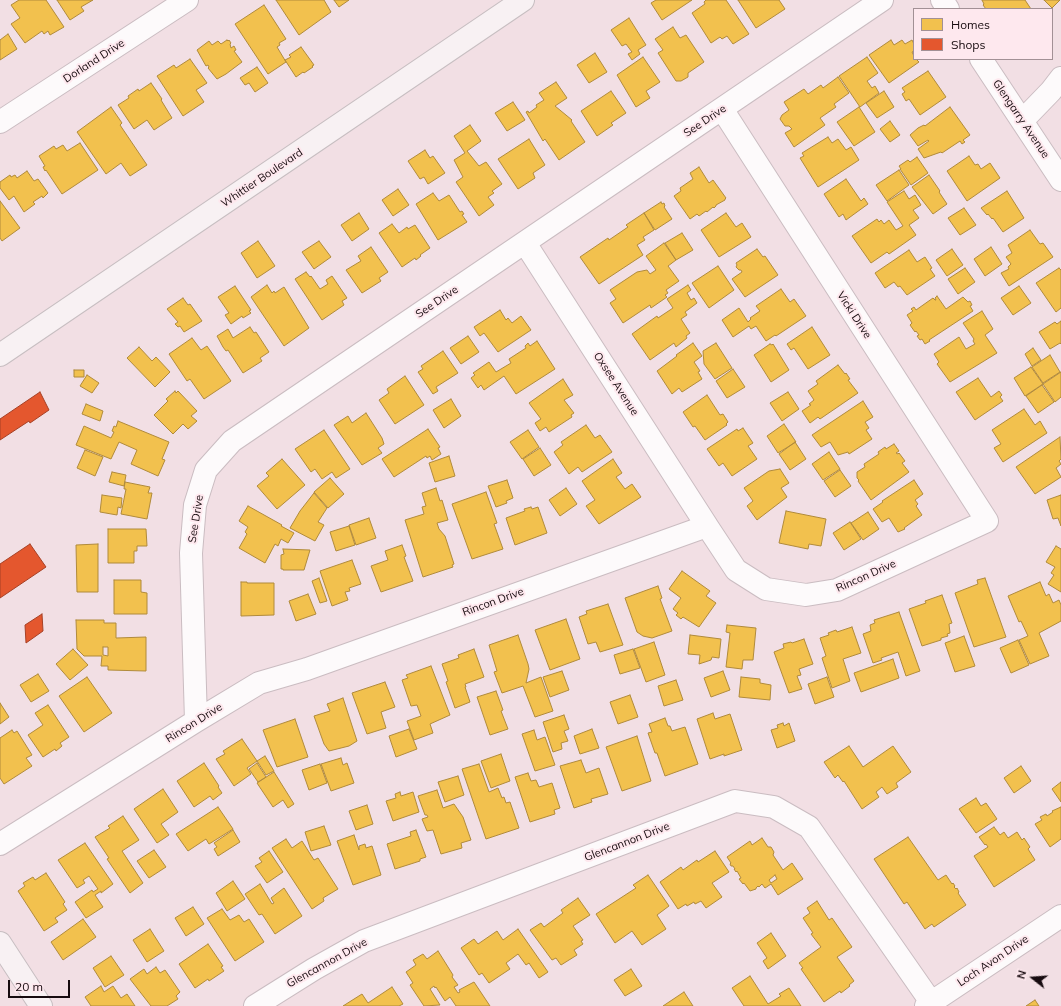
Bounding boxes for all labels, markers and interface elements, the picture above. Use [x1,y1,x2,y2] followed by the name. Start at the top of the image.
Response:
[913,8,1053,60] legend
[951,17,990,32] text: Homes
[61,36,127,86] street label: Dorland Drive
[951,37,986,52] text: Shops
[990,77,1052,161] street label: Glengarry Avenue
[681,102,729,140] street label: See Drive
[219,146,305,210] street label: Whittier Boulevard
[413,283,461,321] street label: See Drive
[834,289,874,341] street label: Vicki Drive
[591,350,641,418] street label: Oxsee Avenue
[186,494,206,544] street label: See Drive
[834,557,898,595] street label: Rincon Drive
[461,585,525,619] street label: Rincon Drive
[163,700,225,746] street label: Rincon Drive
[583,820,671,864] street label: Glencannon Drive
[955,932,1031,990] street label: Loch Avon Drive
[284,935,370,991] street label: Glencannon Drive
[1013,958,1053,998] north arrow
[1014,968,1029,981] text: N
[10,972,72,998] scale bar
[15,979,43,994] text: 20 m

